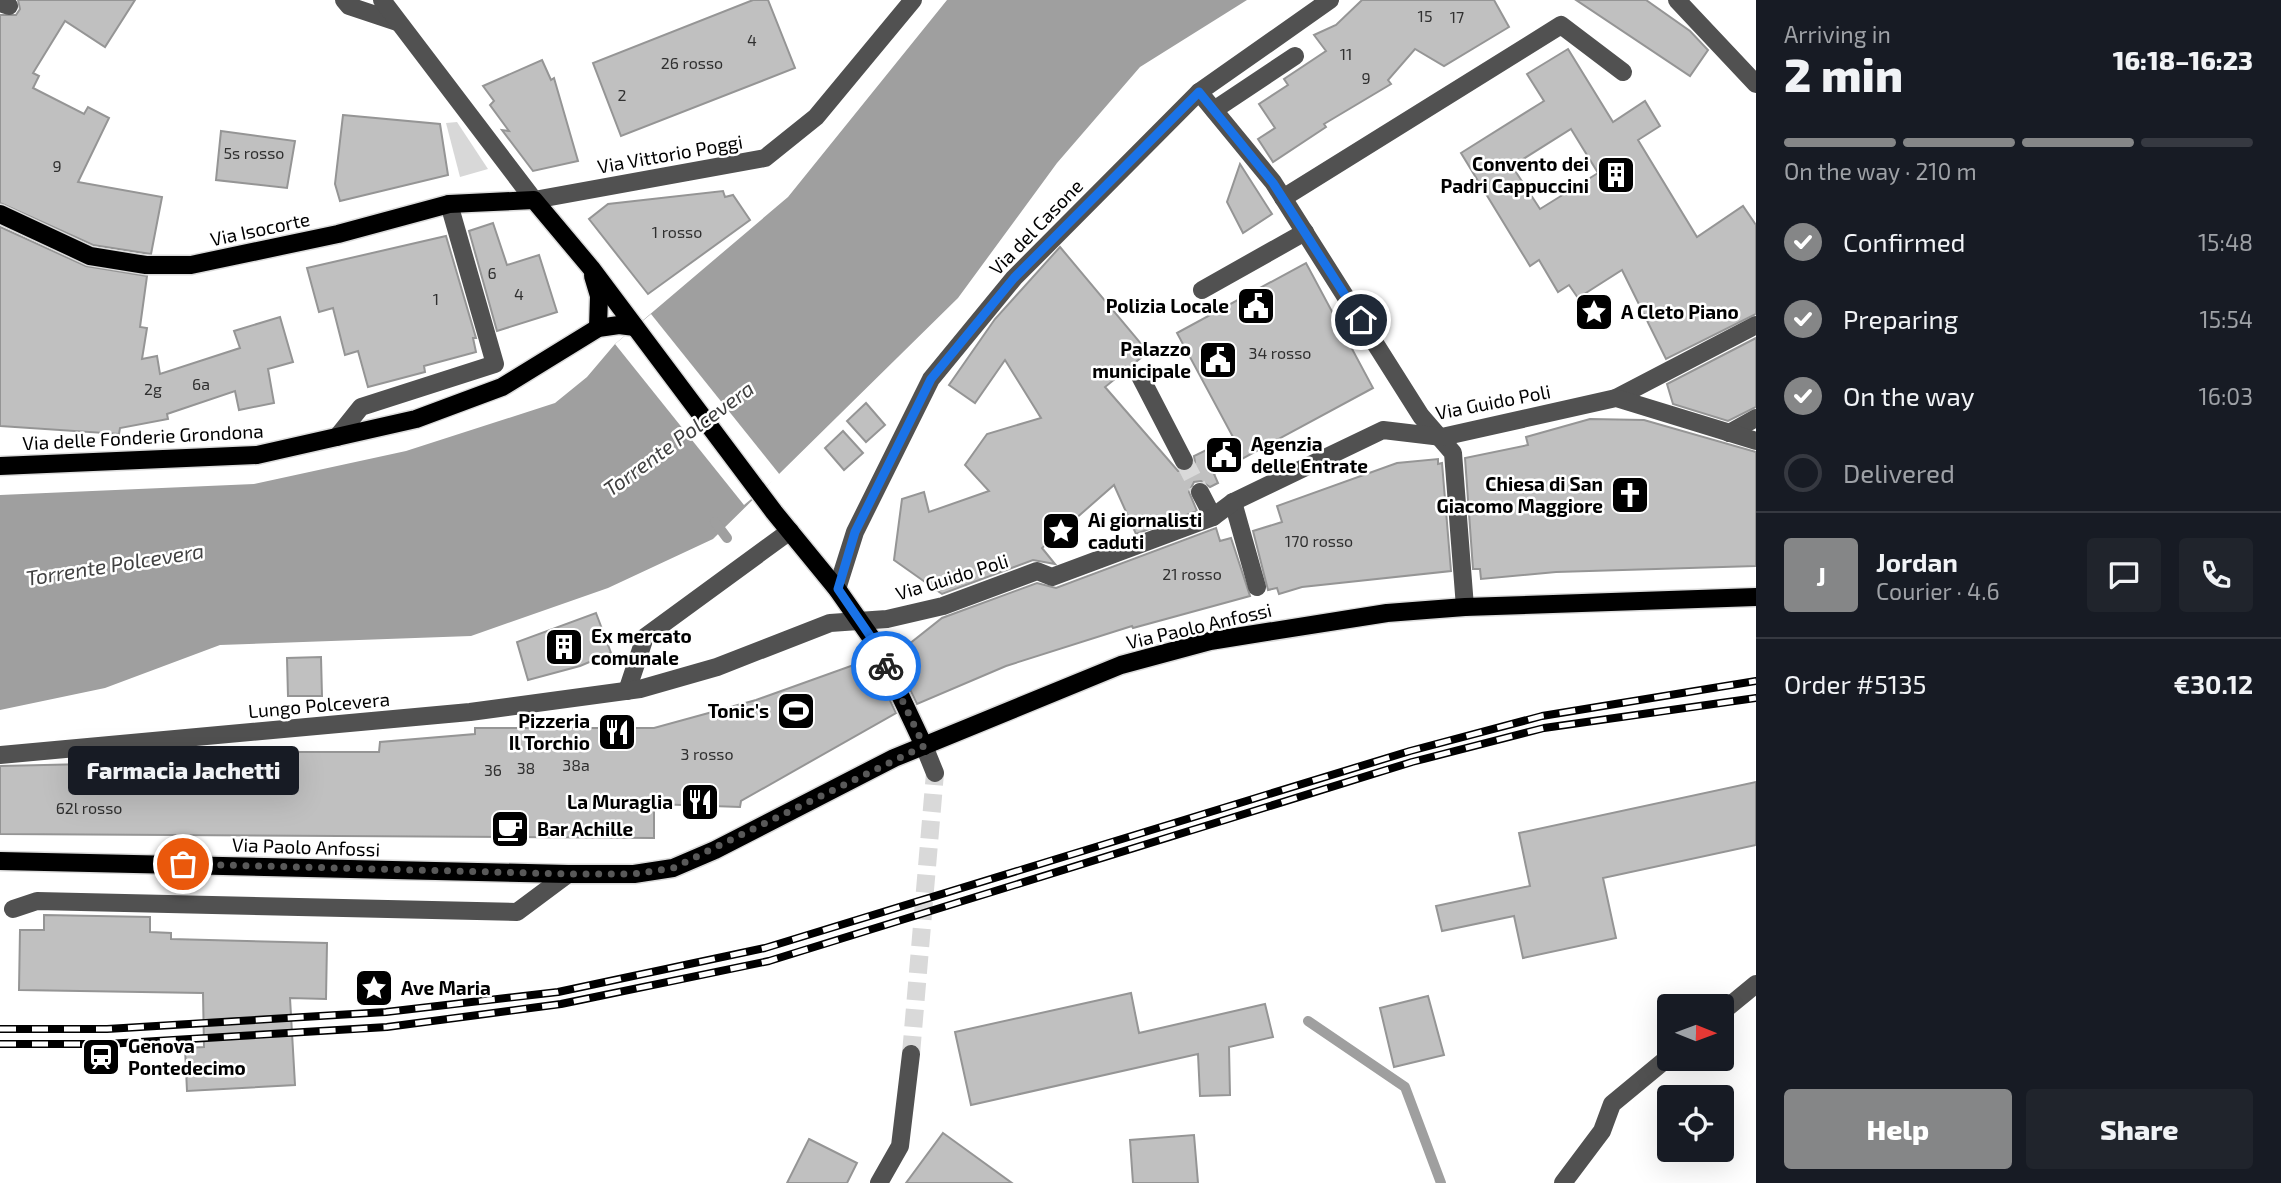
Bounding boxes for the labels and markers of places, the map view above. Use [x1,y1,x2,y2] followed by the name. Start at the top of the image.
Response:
[1441,152,1589,197] place label: Convento dei Padri Cappuccini
[1595,154,1637,196] building icon: Convento dei Padri Cappuccini
[1235,285,1277,327] public building icon: Polizia Locale
[1331,290,1391,350] pin
[1573,291,1615,333] place icon: A Cleto Piano
[1106,294,1229,317] place label: Polizia Locale
[1621,300,1739,323] place label: A Cleto Piano
[1092,337,1191,382] place label: Palazzo municipale
[1197,339,1239,381] public building icon: Palazzo municipale
[1251,432,1368,477] place label: Agenzia delle Entrate
[1203,434,1245,476] public building icon: Agenzia delle Entrate
[1436,472,1603,517] place label: Chiesa di San Giacomo Maggiore
[1609,474,1651,516] church icon: Chiesa di San Giacomo Maggiore
[1088,508,1202,553] place label: Ai giornalisti caduti
[1040,510,1082,552] place icon: Ai giornalisti caduti
[591,624,692,669] place label: Ex mercato comunale
[543,626,585,668] building icon: Ex mercato comunale
[775,690,817,732] sports icon: Tonic's
[708,699,769,722] place label: Tonic's
[509,709,590,754] place label: Pizzeria Il Torchio
[596,711,638,753] restaurant icon: Pizzeria Il Torchio
[68,745,298,794] callout: Farmacia Jachetti
[679,781,721,823] restaurant icon: La Muraglia
[567,790,673,813] place label: La Muraglia
[489,808,531,850] cafe icon: Bar Achille
[537,817,634,840] place label: Bar Achille
[153,834,213,894] pin
[353,967,395,1009] place icon: Ave Maria
[401,976,491,999] place label: Ave Maria
[128,1034,246,1079] place label: Genova Pontedecimo
[80,1036,122,1078] station icon: Genova Pontedecimo

